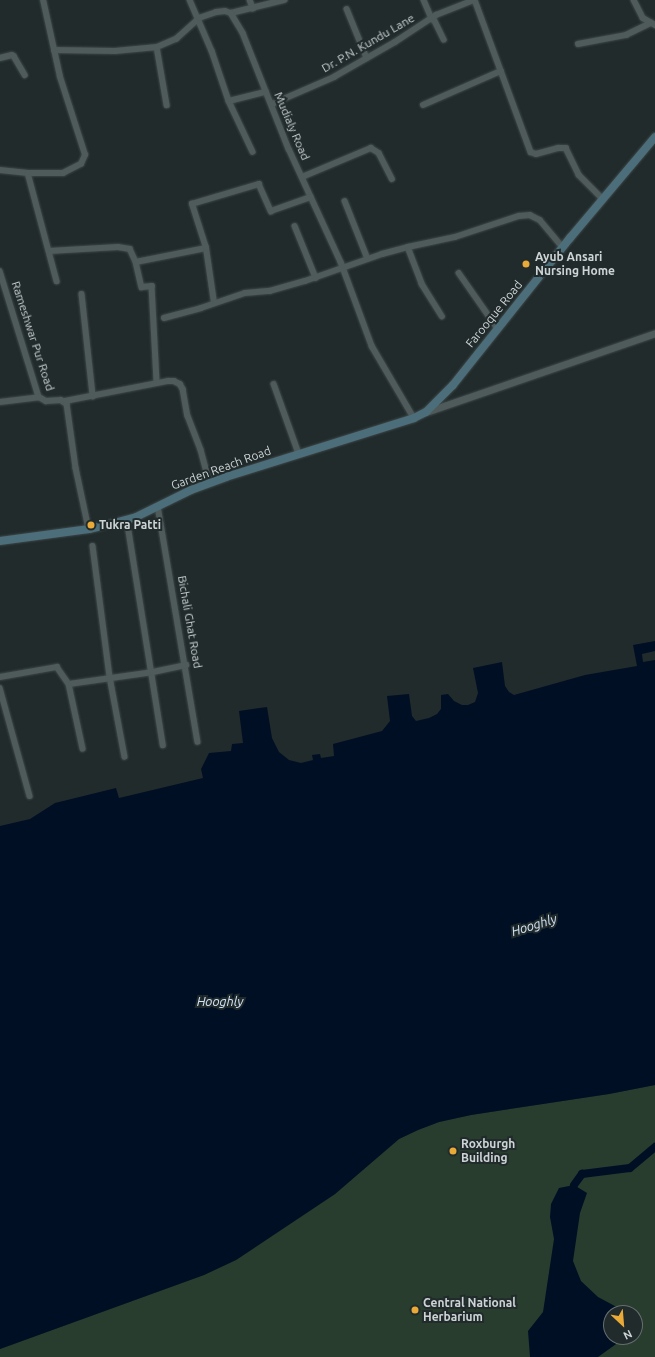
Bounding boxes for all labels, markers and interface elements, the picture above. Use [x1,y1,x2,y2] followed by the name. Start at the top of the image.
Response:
[319,11,417,75] street label: Dr. P.N. Kundu Lane
[271,90,313,162] street label: Mudialy Road
[535,250,615,278] place label: Ayub Ansari Nursing Home
[520,258,532,270] marker: Ayub Ansari Nursing Home
[463,278,525,350] street label: Farooque Road
[8,279,58,393] street label: Rameshwar Pur Road
[169,443,273,493] street label: Garden Reach Road
[99,518,161,532] place label: Tukra Patti
[86,520,96,530] marker: Tukra Patti
[175,574,205,670] street label: Bichali Ghat Road
[509,911,559,939] water label: Hooghly
[197,993,243,1009] water label: Hooghly
[461,1137,515,1165] place label: Roxburgh Building
[448,1146,458,1156] marker: Roxburgh Building
[423,1296,516,1324] place label: Central National Herbarium
[410,1305,420,1315] marker: Central National Herbarium
[603,1305,643,1345] north arrow
[621,1328,634,1342] text: N

